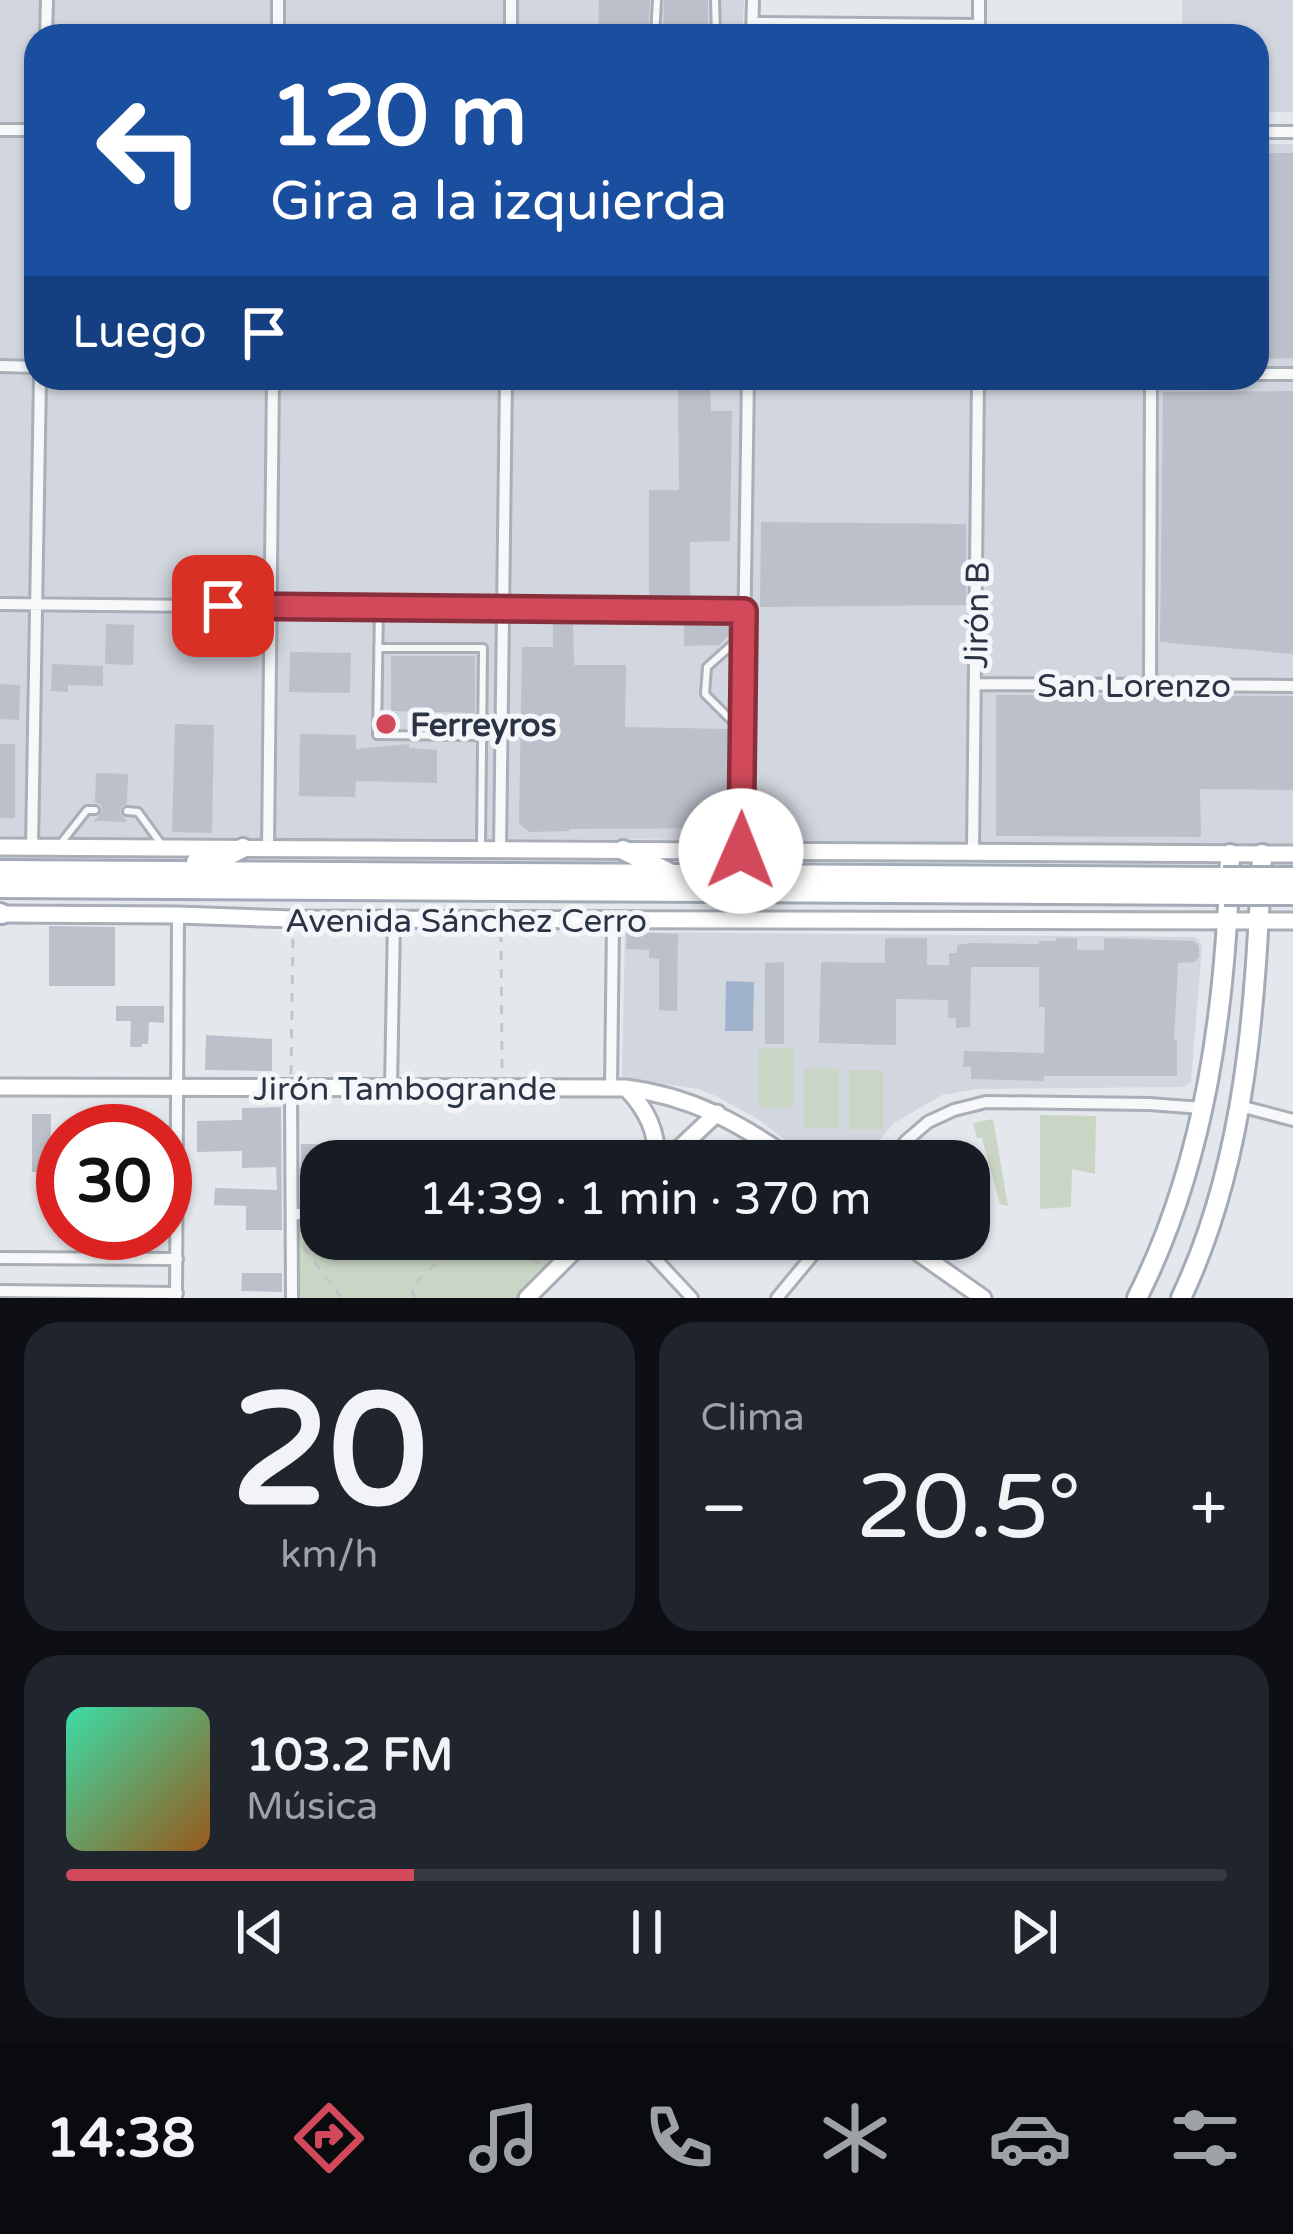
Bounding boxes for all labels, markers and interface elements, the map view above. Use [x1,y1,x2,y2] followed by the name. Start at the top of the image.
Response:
[270,67,527,168] text: 120 m
[72,72,228,228] icon: left
[270,169,727,234] text: Gira a la izquierda
[231,300,297,366] icon: arrive
[72,306,207,360] text: Luego
[172,555,274,657] pin
[957,561,998,669] street label: Jirón B
[190,573,256,639] icon: arrive
[1037,667,1231,706] street label: San Lorenzo
[410,706,557,745] place label: Ferreyros
[373,711,399,737] marker: Ferreyros
[678,788,804,914] position arrow
[285,902,647,941] street label: Avenida Sánchez Cerro
[253,1070,557,1109] street label: Jirón Tambogrande
[36,1104,192,1260] speed limit sign: 30
[419,1173,871,1227] text: 14:39 · 1 min · 370 m
[231,1359,427,1547] text: 20
[701,1394,805,1441] text: Clima
[856,1454,1081,1563] text: 20.5°
[701,1469,748,1549] text: −
[1190,1469,1227,1549] text: +
[280,1531,378,1578] text: km/h
[246,1729,453,1783] text: 103.2 FM
[246,1783,378,1830] text: Música
[227,1899,293,1965] icon: previous
[614,1899,680,1965] icon: pause
[1001,1899,1067,1965] icon: next
[287,2096,371,2180] icon: directions
[462,2096,546,2180] icon: music
[637,2096,721,2180] icon: phone
[813,2096,897,2180] icon: climate
[988,2096,1072,2180] icon: car
[1163,2096,1247,2180] icon: filters
[46,2106,195,2171] text: 14:38

